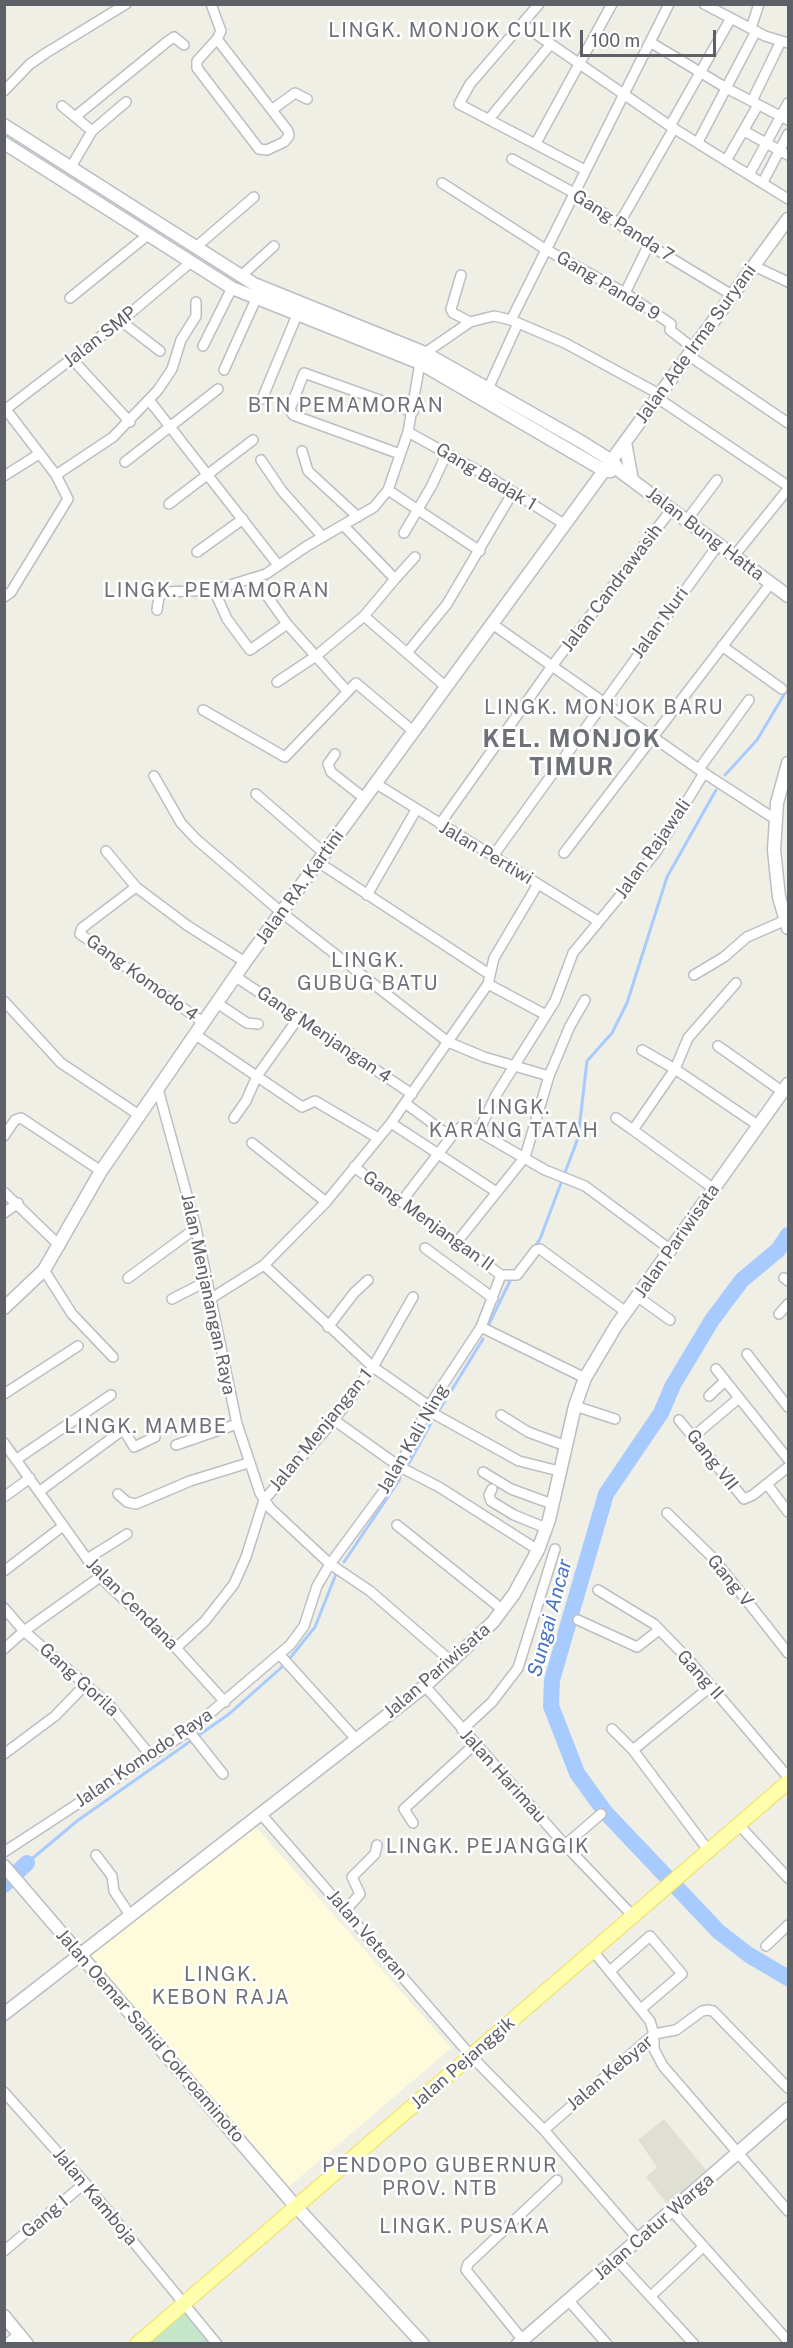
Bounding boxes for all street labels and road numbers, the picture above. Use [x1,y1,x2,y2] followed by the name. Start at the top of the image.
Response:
[568,185,678,267] street label: Gang Panda 7
[552,247,664,325] street label: Gang Panda 9
[631,260,761,428] street label: Jalan Ade Irma Suryani
[59,302,141,372] street label: Jalan SMP
[432,438,540,516] street label: Gang Badak 1
[642,483,768,585] street label: Jalan Bung Hatta
[557,520,667,656] street label: Jalan Candrawasih
[627,583,693,663] street label: Jalan Nuri
[611,795,695,903] street label: Jalan Rajawali
[435,817,537,889] street label: Jalan Pertiwi
[251,826,349,948] street label: Jalan RA. Kartini
[82,930,202,1026] street label: Gang Komodo 4
[253,982,395,1088] street label: Gang Menjangan 4
[358,1166,498,1276] street label: Gang Menjangan II
[630,1180,724,1302] street label: Jalan Pariwisata
[176,1191,240,1397] street label: Jalan Menjanangan Raya
[265,1364,377,1496] street label: Jalan Menjangan 1
[373,1380,453,1498] street label: Jalan Kali Ning
[682,1425,742,1495] street label: Gang VII
[702,1550,758,1612] street label: Gang V
[82,1554,182,1654] street label: Jalan Cendana
[379,1619,495,1723] street label: Jalan Pariwisata
[35,1639,123,1721] street label: Gang Gorila
[672,1646,728,1704] street label: Gang II
[71,1704,217,1812] street label: Jalan Komodo Raya
[455,1725,551,1827] street label: Jalan Harimau
[322,1886,412,1984] street label: Jalan Veteran
[51,1925,249,2147] street label: Jalan Oemar Sahid Cokroaminoto
[407,2012,519,2114] street label: Jalan Pejanggik
[562,2031,658,2115] street label: Jalan Kebyar
[48,2144,142,2250] street label: Jalan Kamboja
[590,2169,718,2285] street label: Jalan Catur Warga
[17,2191,73,2243] street label: Gang I

